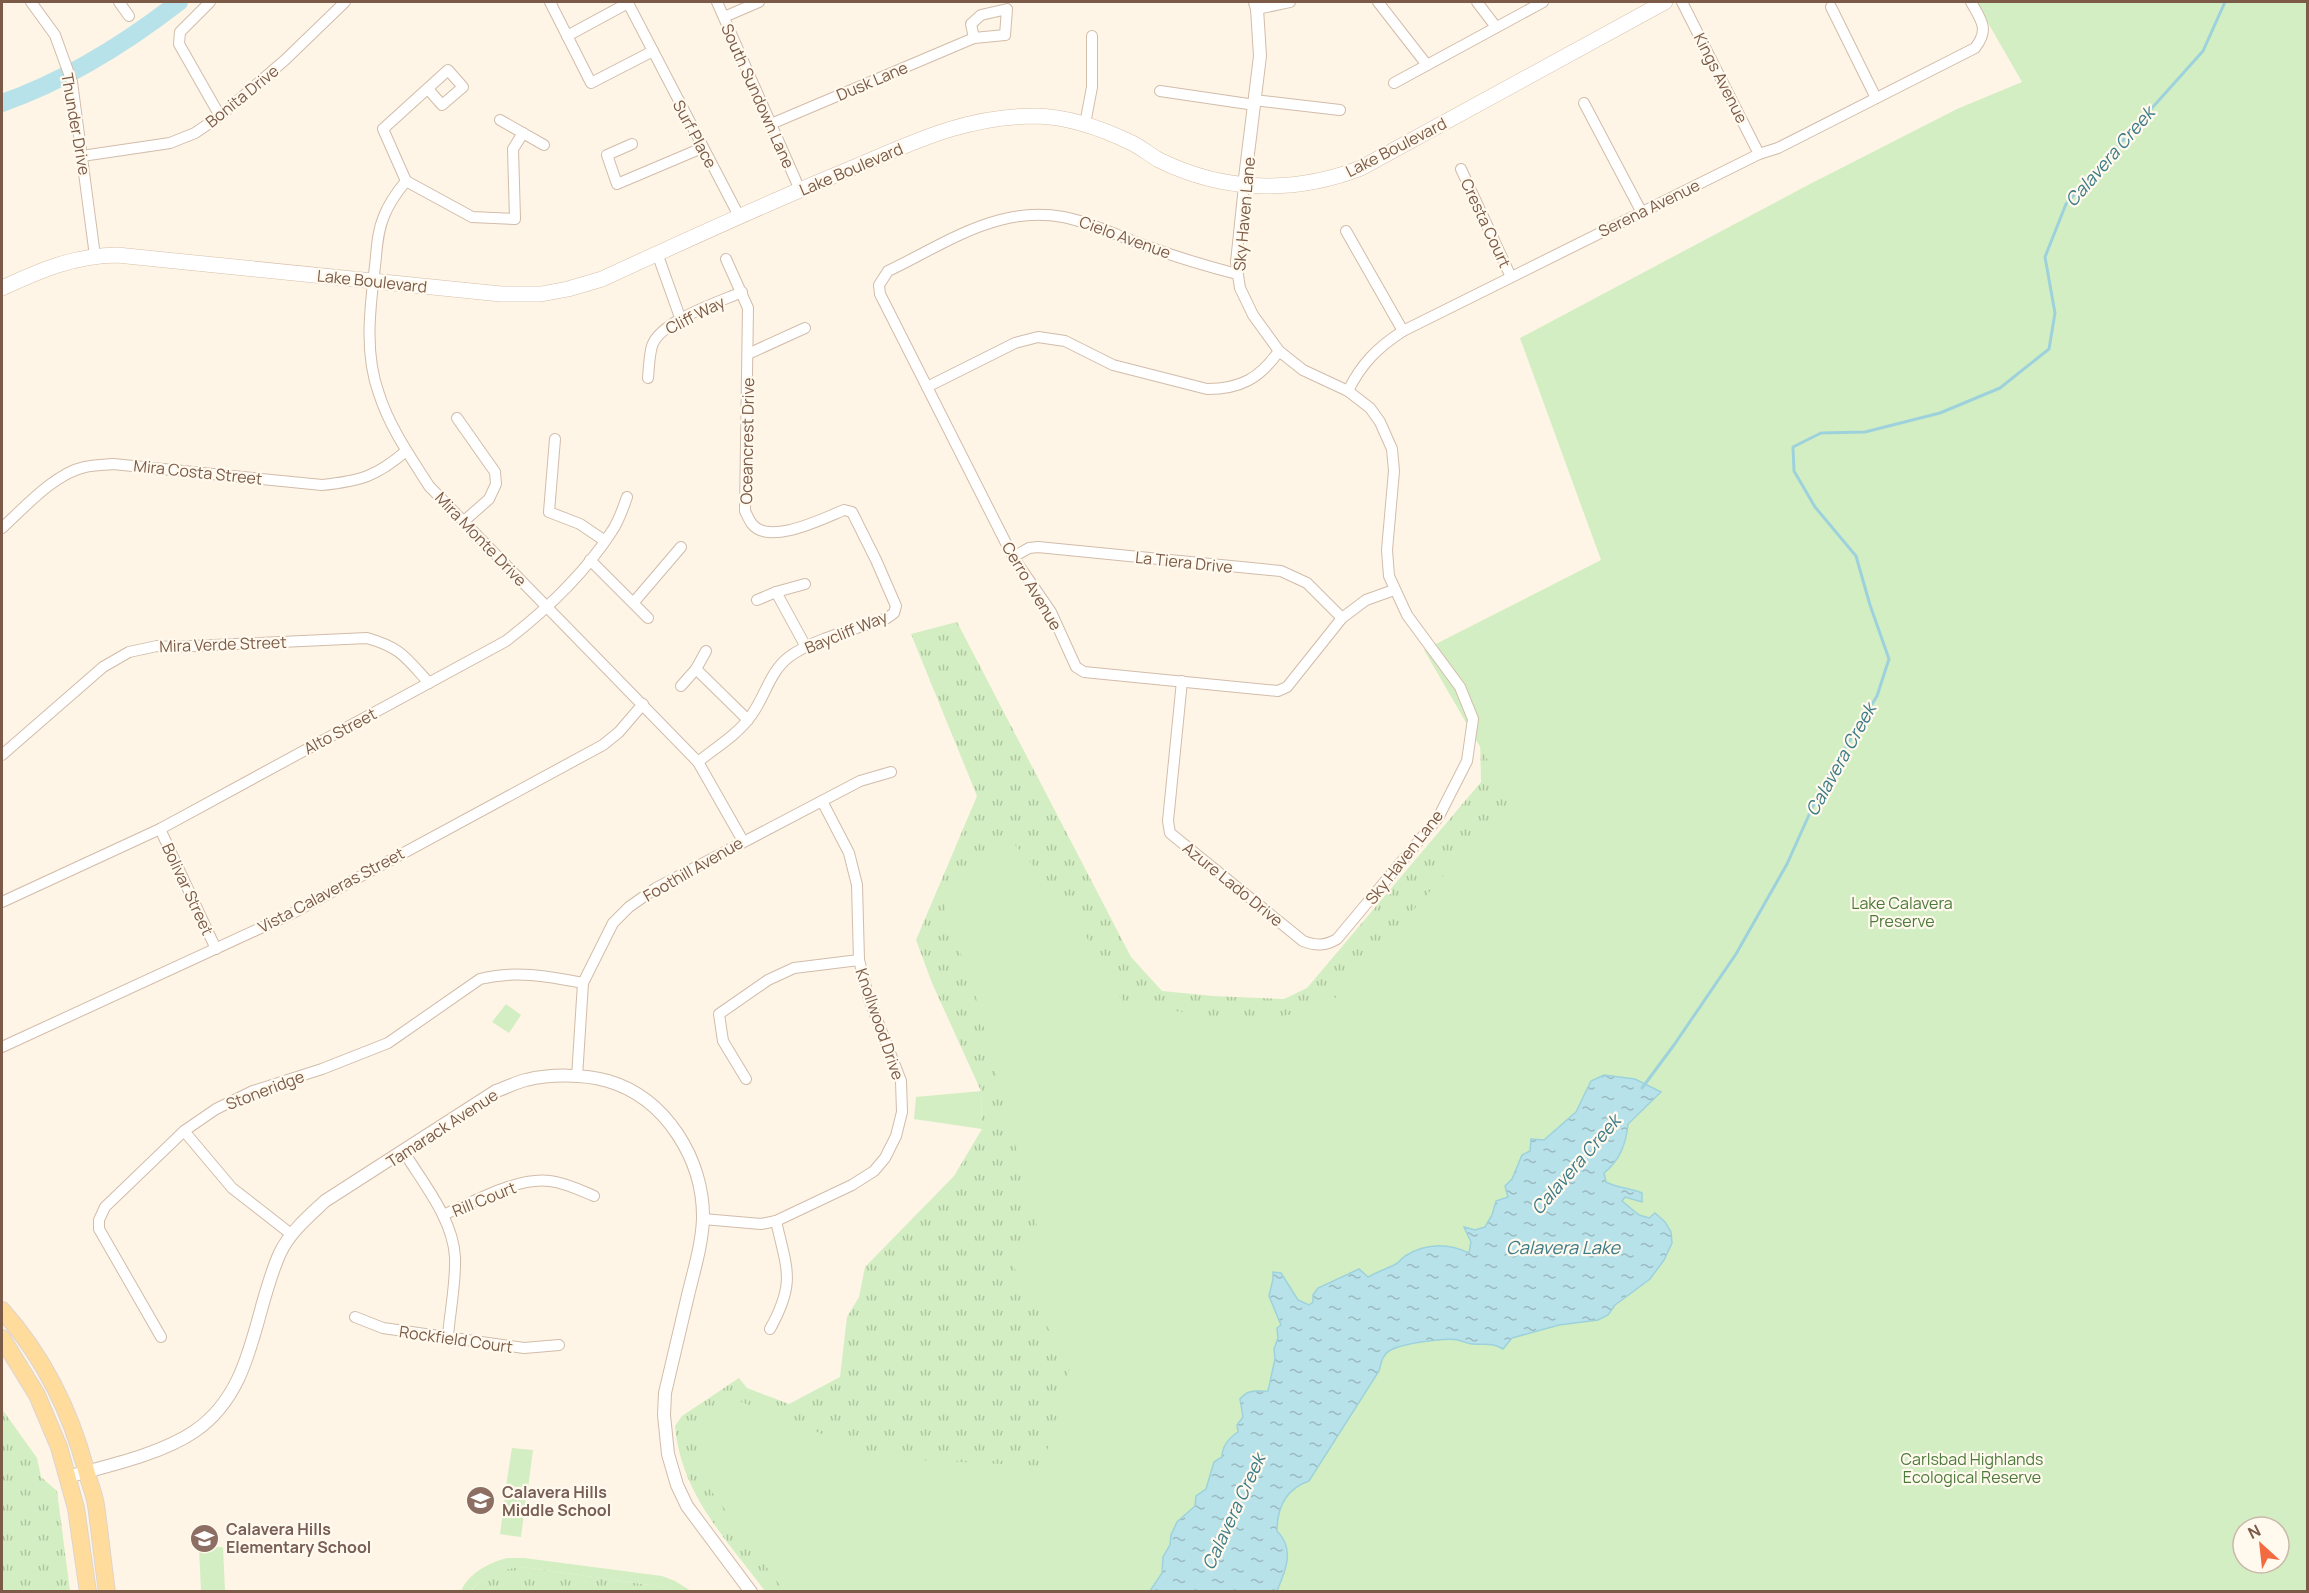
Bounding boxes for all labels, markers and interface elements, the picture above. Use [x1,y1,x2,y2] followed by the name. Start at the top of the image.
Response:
[716,20,800,172] street label: South Sundown Lane
[1689,29,1753,127] street label: Kings Avenue
[833,56,911,106] street label: Dusk Lane
[201,60,283,132] street label: Bonita Drive
[56,71,96,177] street label: Thunder Drive
[668,96,722,172] street label: Surf Place
[2059,99,2161,211] water label: Calavera Creek
[1342,112,1450,182] street label: Lake Boulevard
[796,137,906,201] street label: Lake Boulevard
[1228,156,1260,272] street label: Sky Haven Lane
[1595,174,1703,242] street label: Serena Avenue
[1456,175,1516,271] street label: Cresta Court
[1076,210,1174,264] street label: Cielo Avenue
[316,264,428,298] street label: Lake Boulevard
[662,290,729,339] street label: Cliff Way
[735,377,759,505] street label: Oceancrest Drive
[132,454,264,490] street label: Mira Costa Street
[430,487,532,591] street label: Mira Monte Drive
[997,538,1067,634] street label: Cerro Avenue
[1134,546,1234,578] street label: La Tiera Drive
[801,605,891,659] street label: Baycliff Way
[159,631,287,657] street label: Mira Verde Street
[1799,696,1882,820] water label: Calavera Creek
[300,703,380,759] street label: Alto Street
[1360,805,1448,909] street label: Sky Haven Lane
[639,832,747,906] street label: Foothill Avenue
[1178,837,1288,931] street label: Azure Lado Drive
[157,839,219,939] street label: Bolivar Street
[254,842,408,938] street label: Vista Calaveras Street
[1851,892,1953,932] park label: Lake Calavera Preserve
[851,965,909,1083] street label: Knollwood Drive
[223,1065,307,1115] street label: Stoneridge
[382,1084,502,1172] street label: Tamarack Avenue
[1525,1107,1627,1219] water label: Calavera Creek
[449,1176,519,1222] street label: Rill Court
[1506,1235,1622,1259] water label: Calavera Lake
[398,1320,514,1358] street label: Rockfield Court
[1196,1447,1272,1573] water label: Calavera Creek
[1901,1448,2043,1488] park label: Carlsbad Highlands Ecological Reserve
[502,1481,611,1521] place label: Calavera Hills Middle School
[465,1485,497,1517] school or university icon: Calavera Hills Middle School
[2231,1515,2291,1575] north arrow
[226,1518,371,1558] place label: Calavera Hills Elementary School
[2244,1519,2264,1544] text: N
[189,1522,221,1554] school or university icon: Calavera Hills Elementary School

